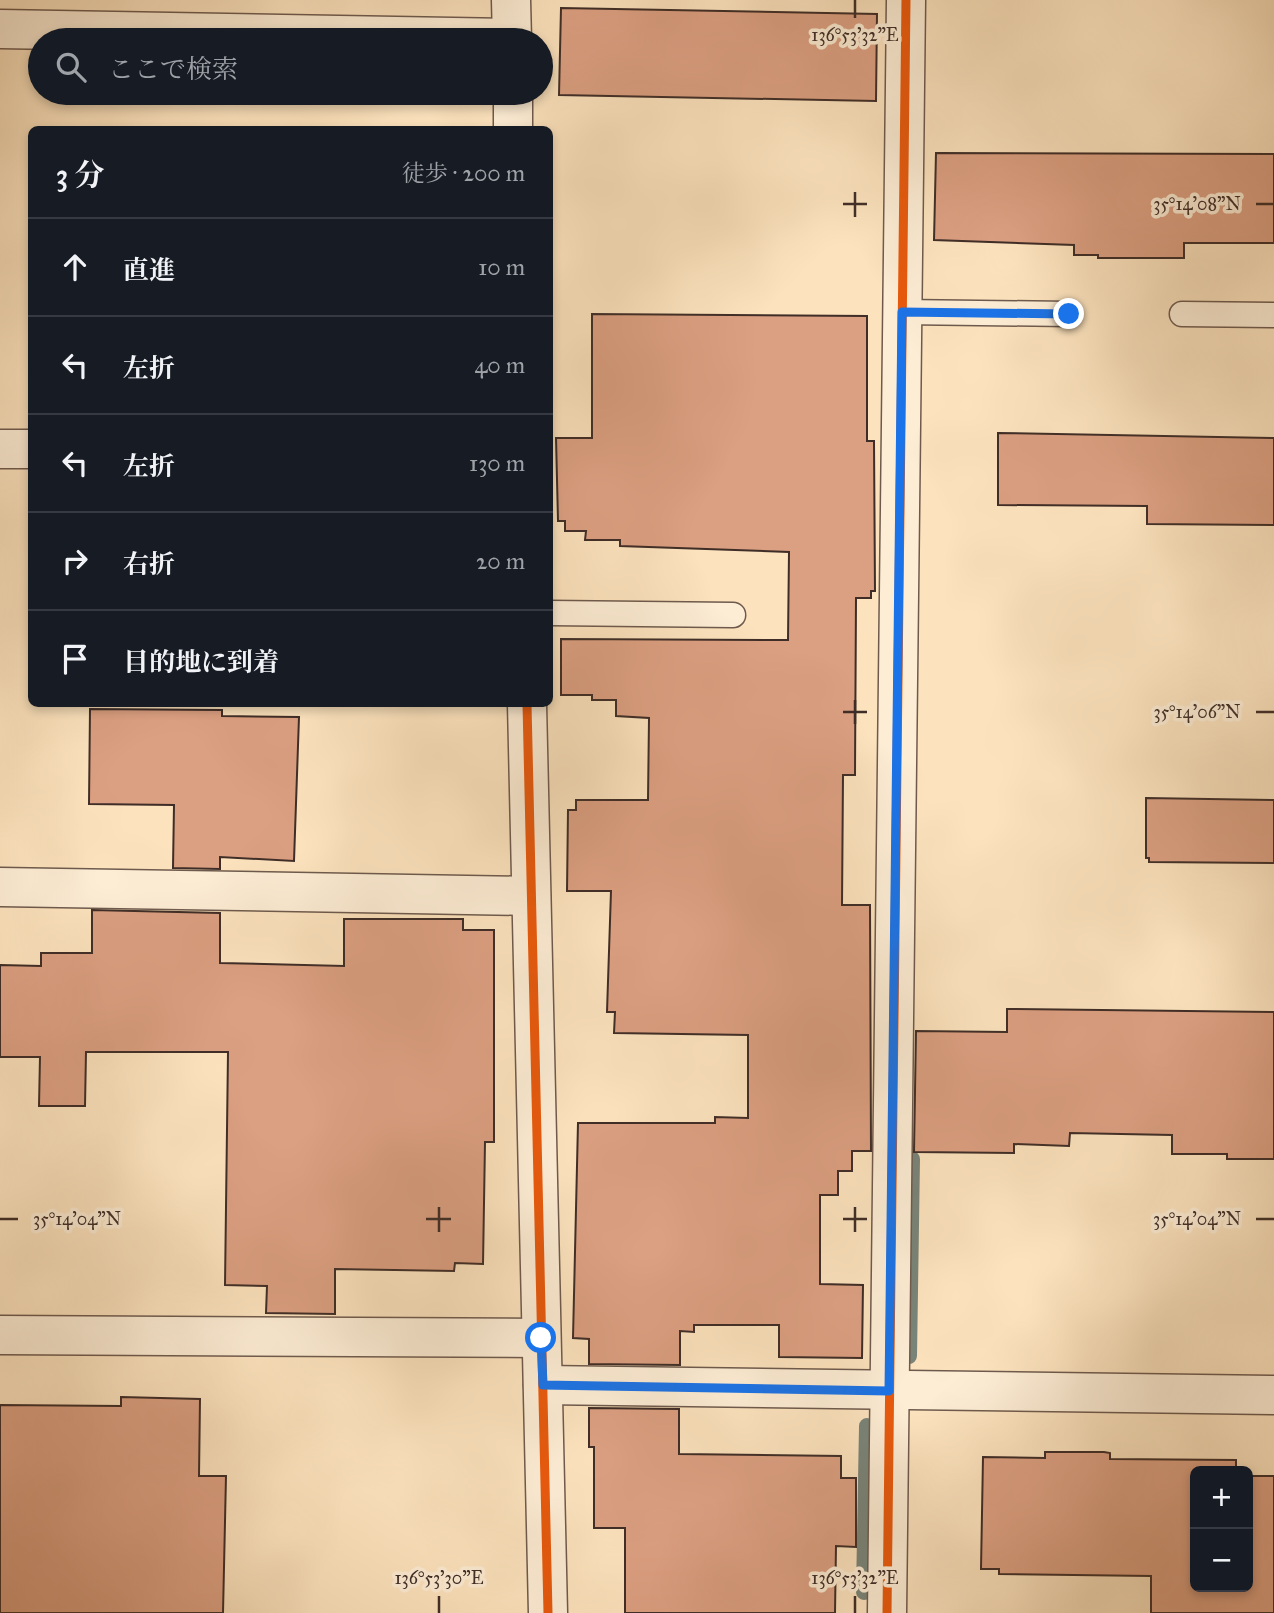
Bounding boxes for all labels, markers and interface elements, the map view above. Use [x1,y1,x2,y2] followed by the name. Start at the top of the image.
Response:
[811,24,899,46] text: 136°53'32"E
[28,28,553,105] search box
[52,48,90,86] icon: search
[108,53,238,85] text: ここで検索
[56,157,104,193] text: 3 分
[402,159,525,187] text: 徒歩 · 200 m
[1153,193,1241,215] text: 35°14'08"N
[56,248,94,286] icon: ahead
[478,253,525,281] text: 10 m
[123,254,175,286] text: 直進
[1053,298,1084,329] route end
[56,346,94,384] icon: left
[475,351,525,379] text: 40 m
[123,352,175,384] text: 左折
[56,444,94,482] icon: left
[469,449,525,477] text: 130 m
[123,450,175,482] text: 左折
[56,542,94,580] icon: right
[476,547,525,575] text: 20 m
[123,548,175,580] text: 右折
[56,640,94,678] icon: arrive
[123,646,279,678] text: 目的地に到着
[1153,701,1241,723] text: 35°14'06"N
[33,1208,121,1230] text: 35°14'04"N
[1153,1208,1241,1230] text: 35°14'04"N
[525,1322,556,1353] route start
[1190,1466,1253,1592] map controls
[1190,1466,1253,1529] button: +
[1190,1529,1253,1592] button: −
[394,1567,484,1589] text: 136°53'30"E
[811,1567,899,1589] text: 136°53'32"E

